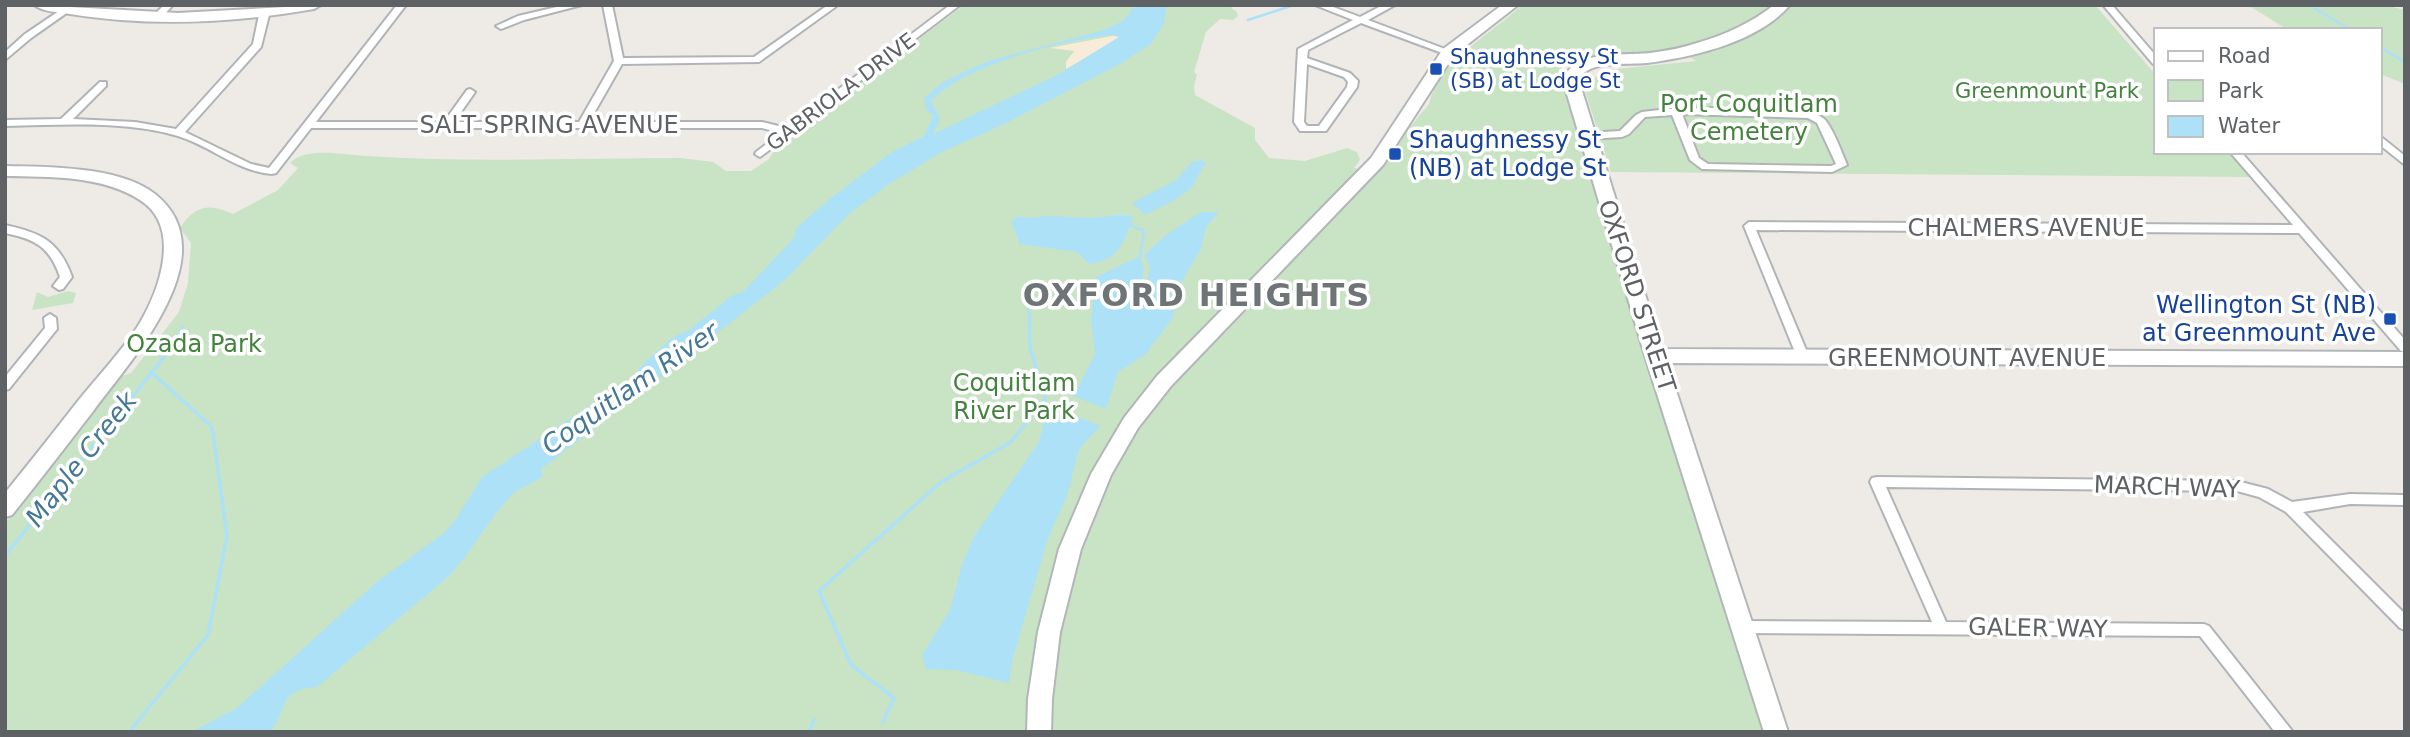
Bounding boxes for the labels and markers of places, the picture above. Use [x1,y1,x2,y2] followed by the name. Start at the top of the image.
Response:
[1450,45,1621,93] place label: Shaughnessy St (SB) at Lodge St
[1428,61,1444,77] marker: Shaughnessy St (SB) at Lodge St
[1409,126,1607,182] place label: Shaughnessy St (NB) at Lodge St
[1387,146,1403,162] marker: Shaughnessy St (NB) at Lodge St
[2142,291,2376,347] place label: Wellington St (NB) at Greenmount Ave
[2382,311,2398,327] marker: Wellington St (NB) at Greenmount Ave

